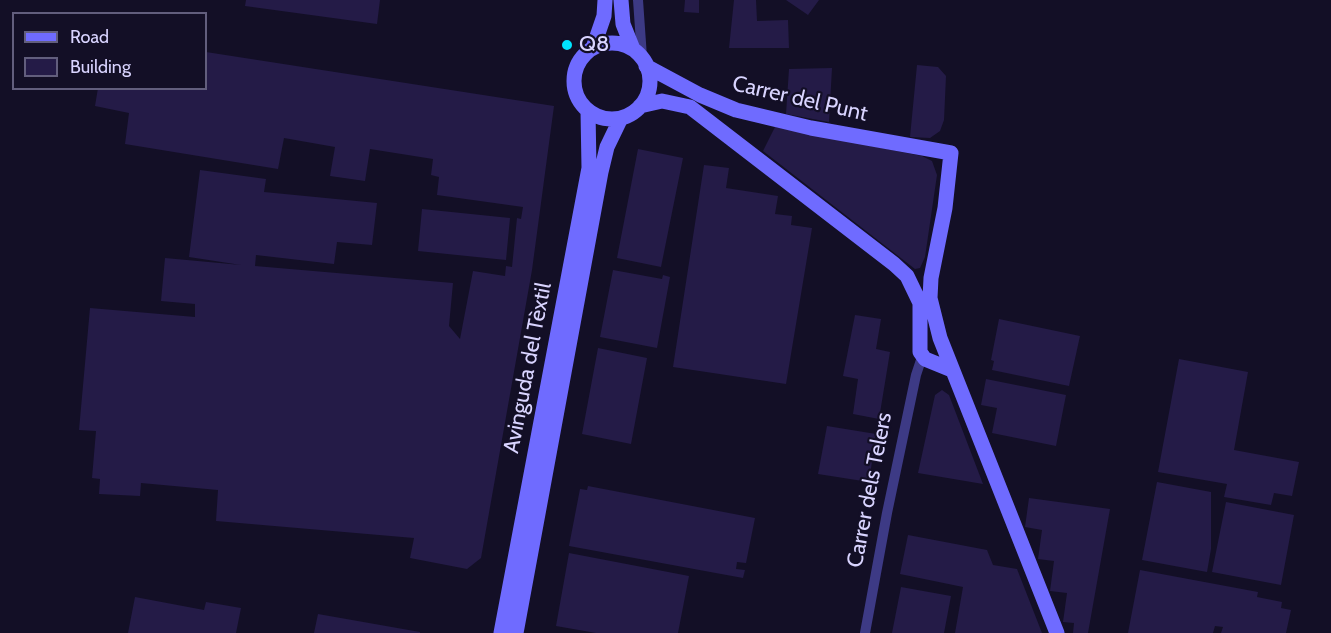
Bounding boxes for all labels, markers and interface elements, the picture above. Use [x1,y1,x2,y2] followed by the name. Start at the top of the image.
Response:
[12,12,207,90] legend
[70,26,109,48] text: Road
[579,32,609,58] place label: Q8
[560,38,574,52] marker: Q8
[70,56,131,78] text: Building
[730,71,870,127] street label: Carrer del Punt
[499,280,557,456] street label: Avinguda del Tèxtil
[842,410,898,570] street label: Carrer dels Telers

